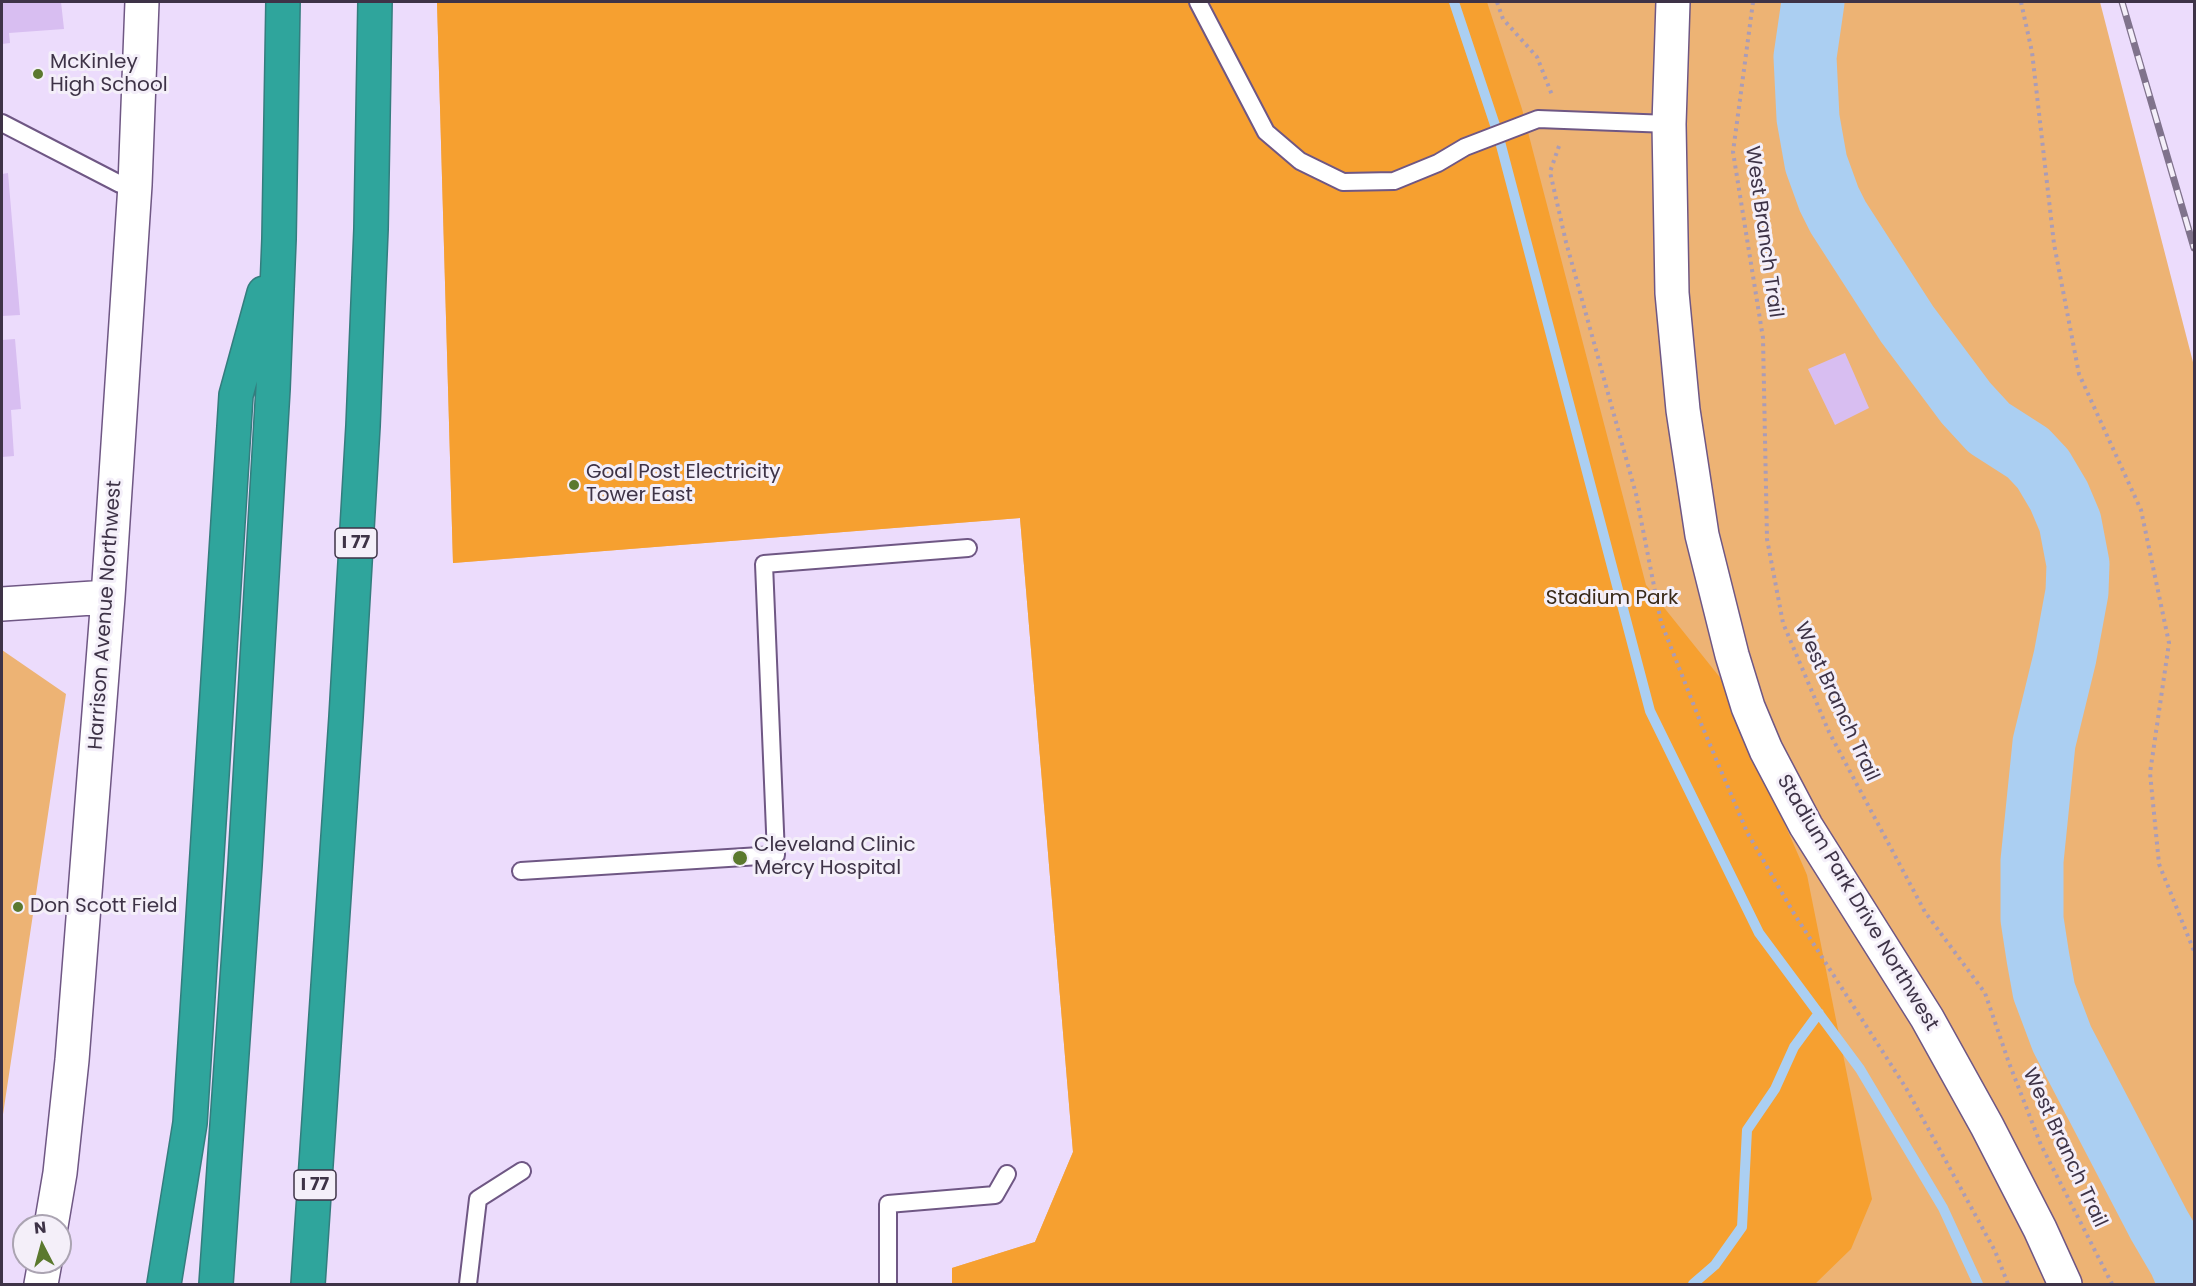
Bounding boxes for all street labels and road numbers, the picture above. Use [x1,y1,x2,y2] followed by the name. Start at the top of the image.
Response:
[1739,145,1787,319] street label: West Branch Trail
[85,480,127,750] street label: Harrison Avenue Northwest
[335,528,377,558] road number: I 77
[1789,619,1883,785] street label: West Branch Trail
[1771,771,1943,1035] street label: Stadium Park Drive Northwest
[2017,1065,2111,1231] street label: West Branch Trail
[294,1170,336,1200] road number: I 77

